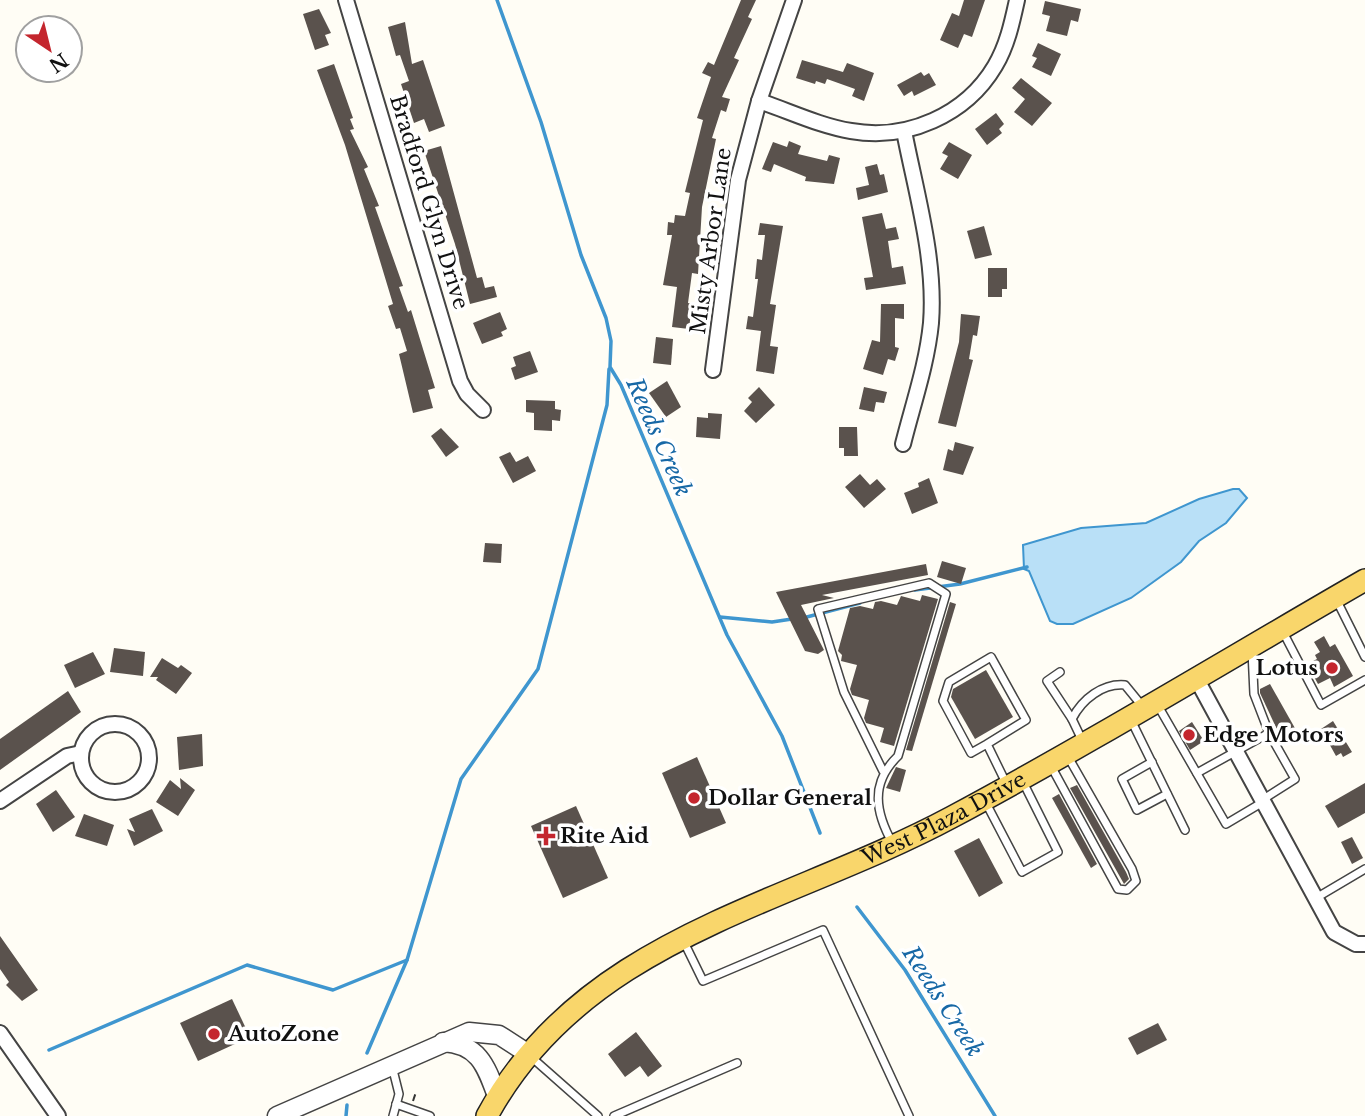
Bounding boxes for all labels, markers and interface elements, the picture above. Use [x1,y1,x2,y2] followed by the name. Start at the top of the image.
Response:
[14,14,84,84] north arrow
[44,48,72,77] text: N
[384,92,474,312] street label: Bradford Glyn Drive
[685,146,737,336] street label: Misty Arbor Lane
[620,372,698,501] water label: Reeds Creek
[1256,655,1318,681] place label: Lotus
[1324,660,1340,676] marker: Lotus
[1203,722,1344,748] place label: Edge Motors
[1181,727,1197,743] marker: Edge Motors
[857,766,1031,872] street label: West Plaza Drive
[708,785,873,811] place label: Dollar General
[686,790,702,806] marker: Dollar General
[560,823,649,849] place label: Rite Aid
[538,828,554,844] marker: Rite Aid
[896,939,989,1062] water label: Reeds Creek
[227,1021,339,1047] place label: AutoZone
[206,1026,222,1042] marker: AutoZone

